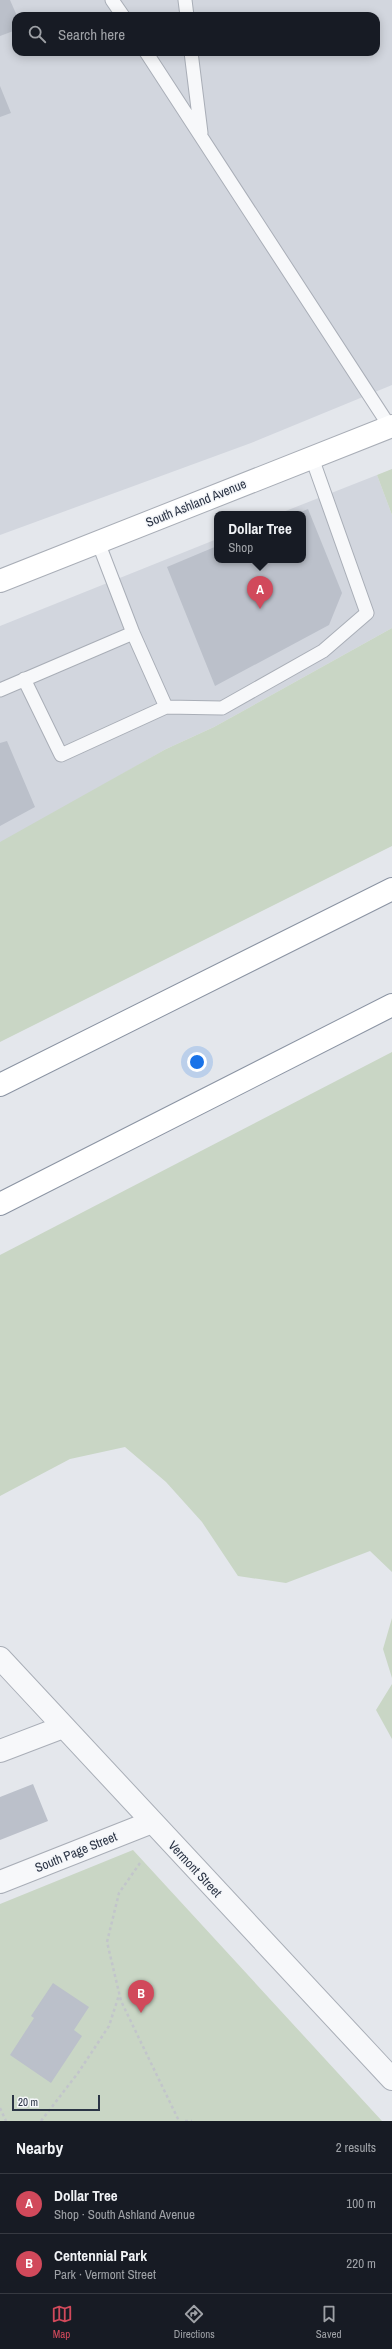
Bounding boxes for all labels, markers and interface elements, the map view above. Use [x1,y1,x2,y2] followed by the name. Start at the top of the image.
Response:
[12,12,380,56] search box
[26,23,48,45] icon: search
[58,24,125,45] text: Search here
[143,475,249,531] street label: South Ashland Avenue
[214,511,306,563] popup
[228,518,292,539] text: Dollar Tree
[228,539,253,556] text: Shop
[247,576,273,609] pin: A
[187,1052,207,1072] your location
[32,1828,120,1876] street label: South Page Street
[165,1837,225,1901] street label: Vermont Street
[128,1980,154,2013] pin: B
[12,2093,100,2112] scale bar
[18,2095,38,2109] text: 20 m
[16,2136,63,2159] text: Nearby
[336,2139,376,2156] text: 2 results
[54,2185,118,2206] text: Dollar Tree
[25,2195,33,2212] text: A
[346,2195,376,2212] text: 100 m
[54,2206,195,2223] text: Shop · South Ashland Avenue
[54,2245,147,2266] text: Centennial Park
[25,2255,33,2272] text: B
[346,2255,376,2272] text: 220 m
[54,2266,156,2283] text: Park · Vermont Street
[51,2303,73,2341] tab: Map
[174,2303,215,2341] tab: Directions
[316,2303,341,2341] tab: Saved

